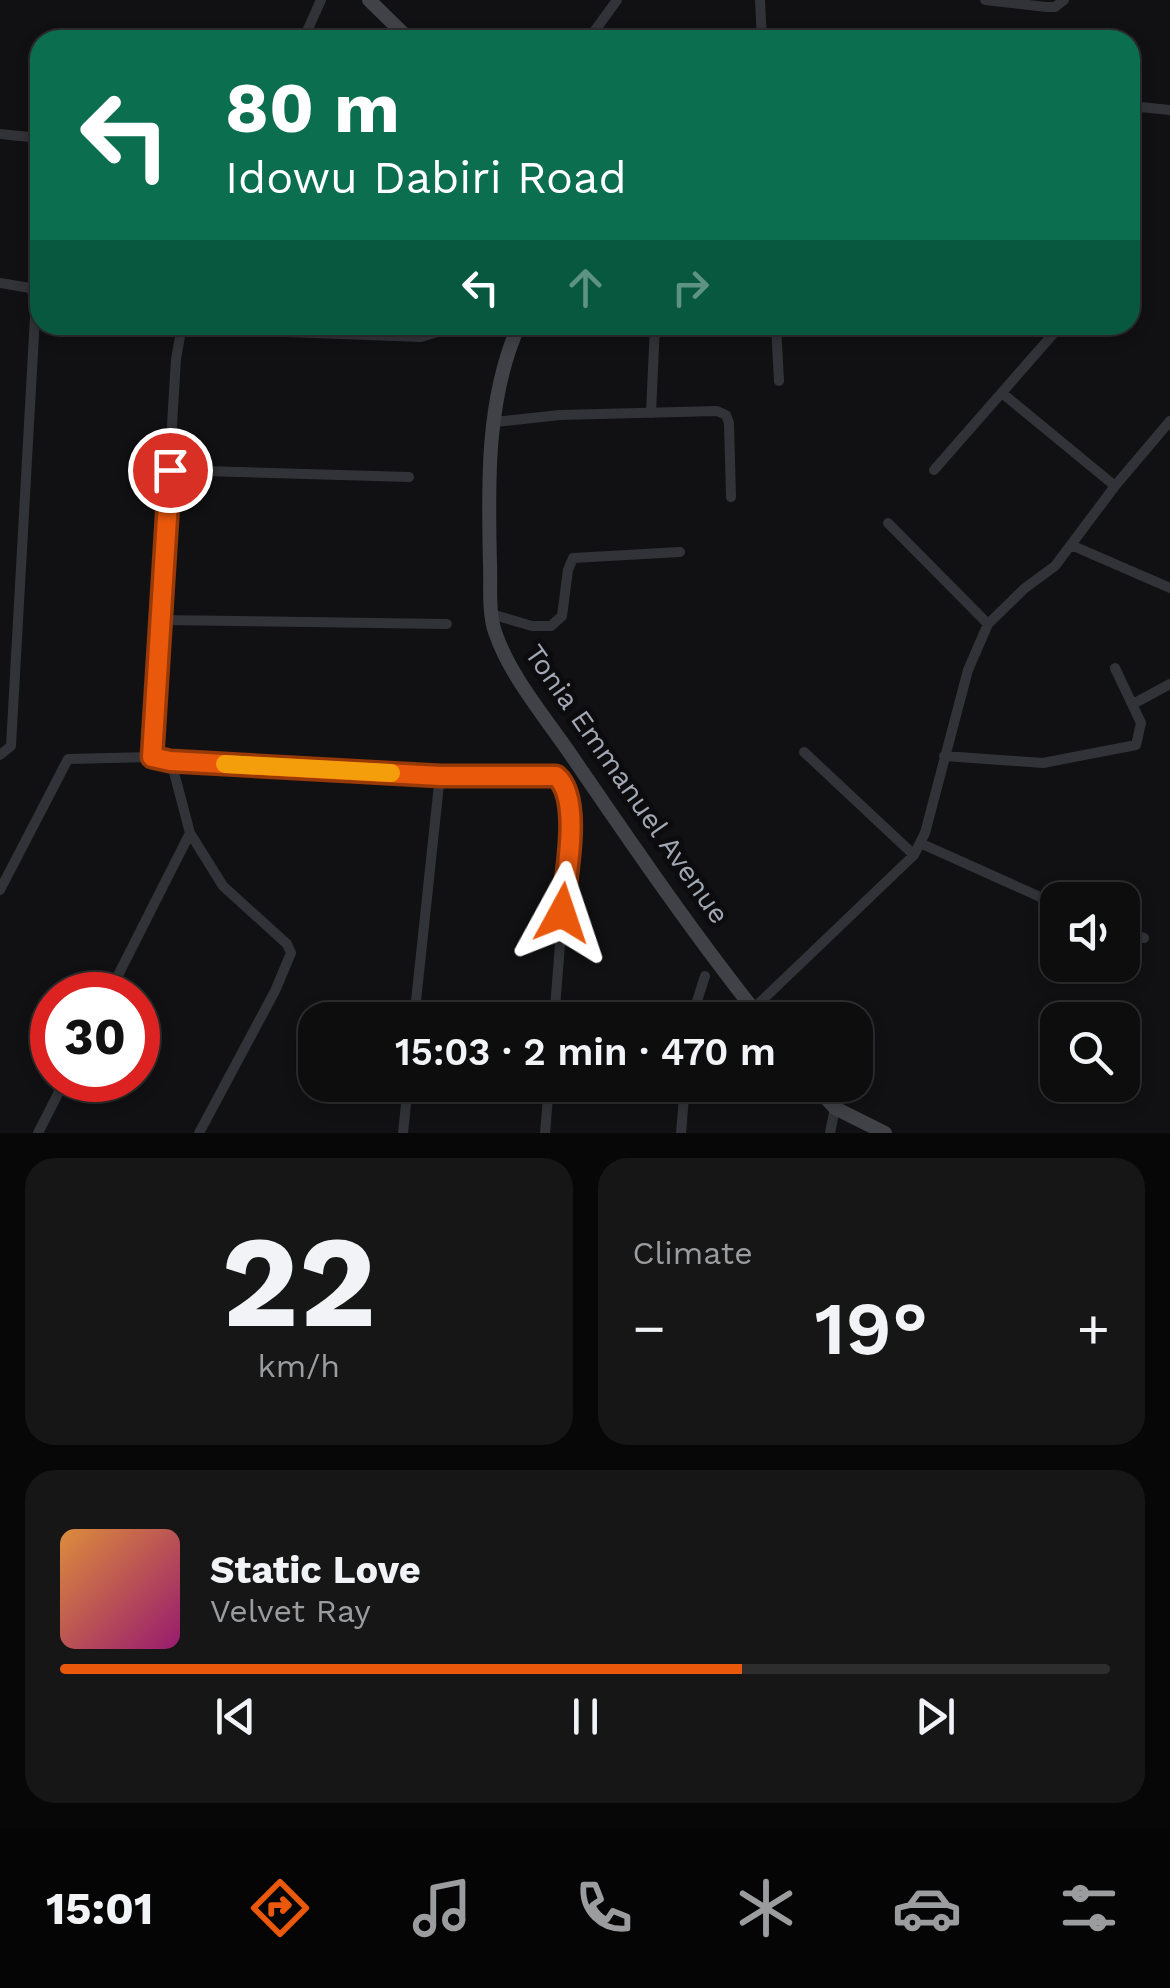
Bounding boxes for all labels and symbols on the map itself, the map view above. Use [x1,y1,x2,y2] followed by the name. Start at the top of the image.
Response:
[128,428,213,513] pin
[518,638,736,930] street label: Tonia Emmanuel Avenue
[510,861,614,965] position arrow
[30,972,160,1102] speed limit sign: 30

